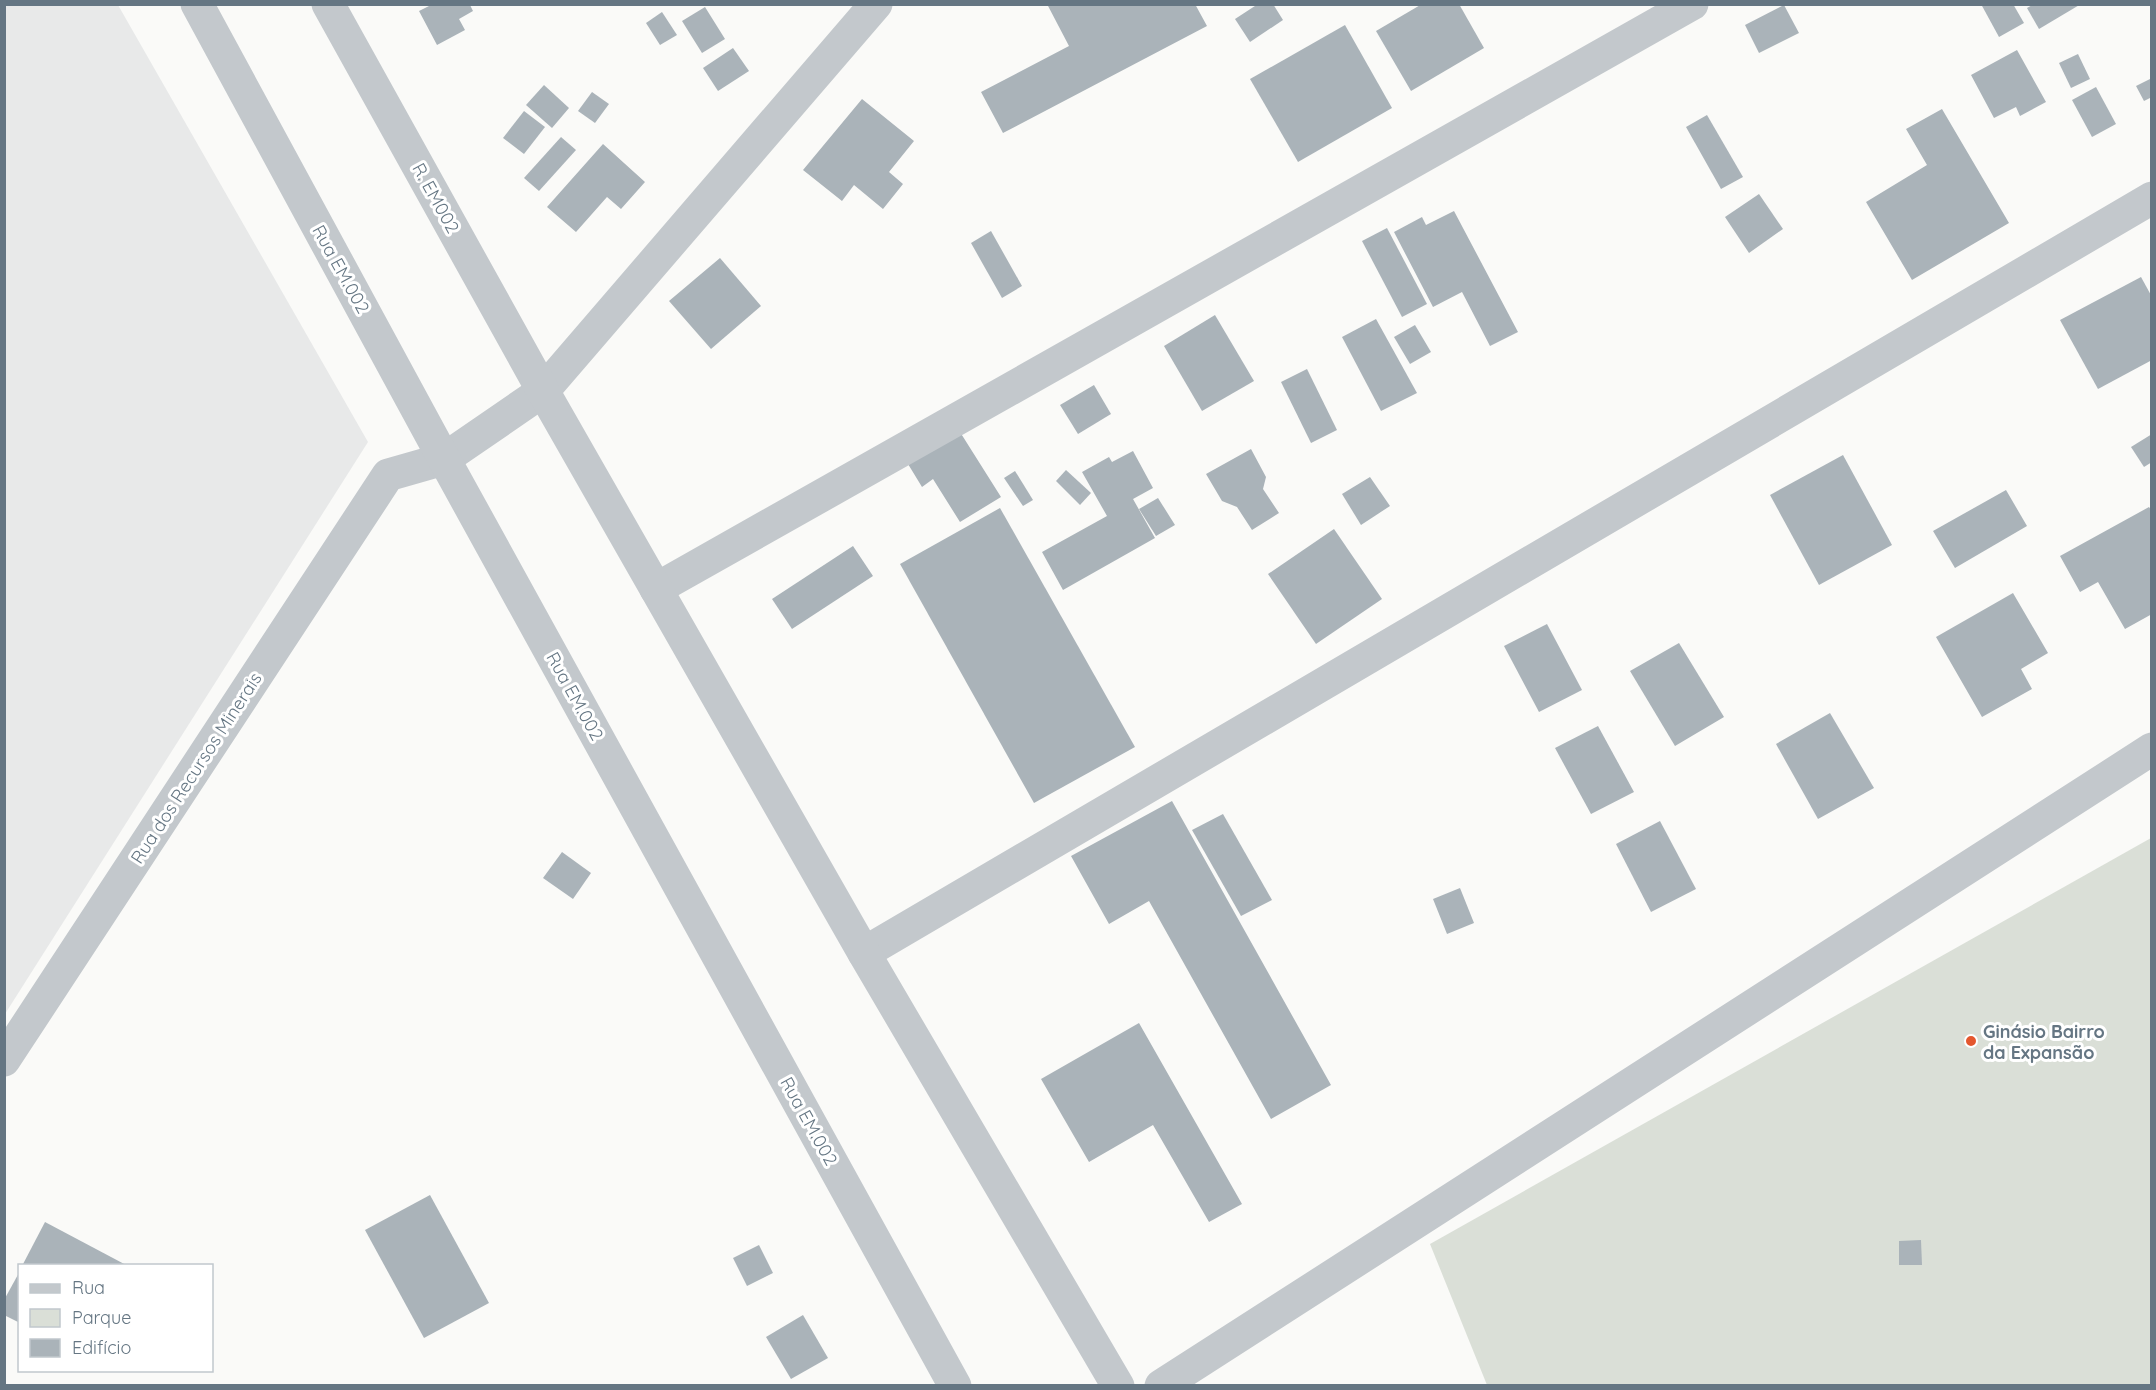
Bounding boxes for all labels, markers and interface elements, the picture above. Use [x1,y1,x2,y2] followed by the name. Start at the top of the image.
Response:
[407,159,465,237] street label: R. EM002
[307,221,375,317] street label: Rua EM.002
[541,648,609,744] street label: Rua EM.002
[125,668,267,868] street label: Rua dos Recursos Minerais
[1983,1020,2105,1064] place label: Ginásio Bairro da Expansão
[1964,1034,1978,1048] marker: Ginásio Bairro da Expansão
[775,1073,843,1169] street label: Rua EM.002
[18,1264,213,1372] legend
[72,1276,105,1299] text: Rua
[72,1306,131,1329] text: Parque
[72,1336,131,1359] text: Edifício

